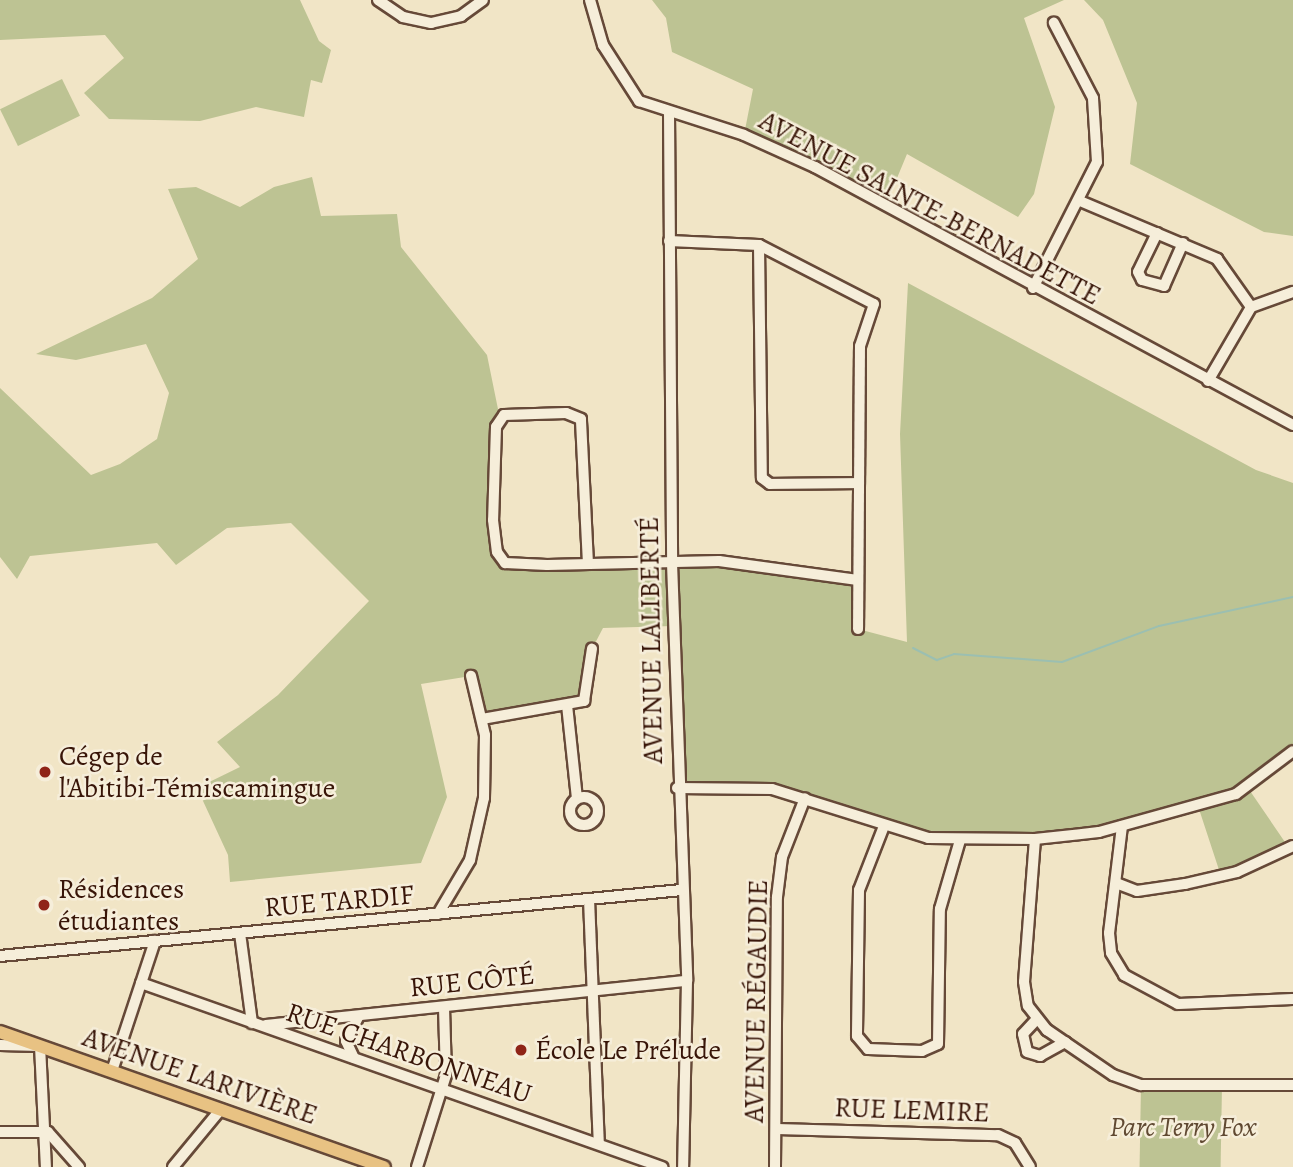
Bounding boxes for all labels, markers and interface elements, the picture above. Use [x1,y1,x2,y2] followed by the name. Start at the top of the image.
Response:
[753,104,1107,312] street label: AVENUE SAINTE-BERNADETTE
[632,516,670,764] street label: AVENUE LALIBERTÉ
[59,739,335,805] place label: Cégep de l'Abitibi-Témiscamingue
[37,764,53,780] marker: Cégep de l'Abitibi-Témiscamingue
[58,872,184,938] place label: Résidences étudiantes
[263,878,415,924] street label: RUE TARDIF
[737,879,775,1123] street label: AVENUE RÉGAUDIE
[36,897,52,913] marker: Résidences étudiantes
[408,958,536,1004] street label: RUE CÔTÉ
[282,995,536,1111] street label: RUE CHARBONNEAU
[78,1020,322,1132] street label: AVENUE LARIVIÈRE
[535,1033,721,1067] place label: École Le Prélude
[513,1042,529,1058] marker: École Le Prélude
[834,1090,990,1130] street label: RUE LEMIRE
[1110,1110,1256,1144] park label: Parc Terry Fox

